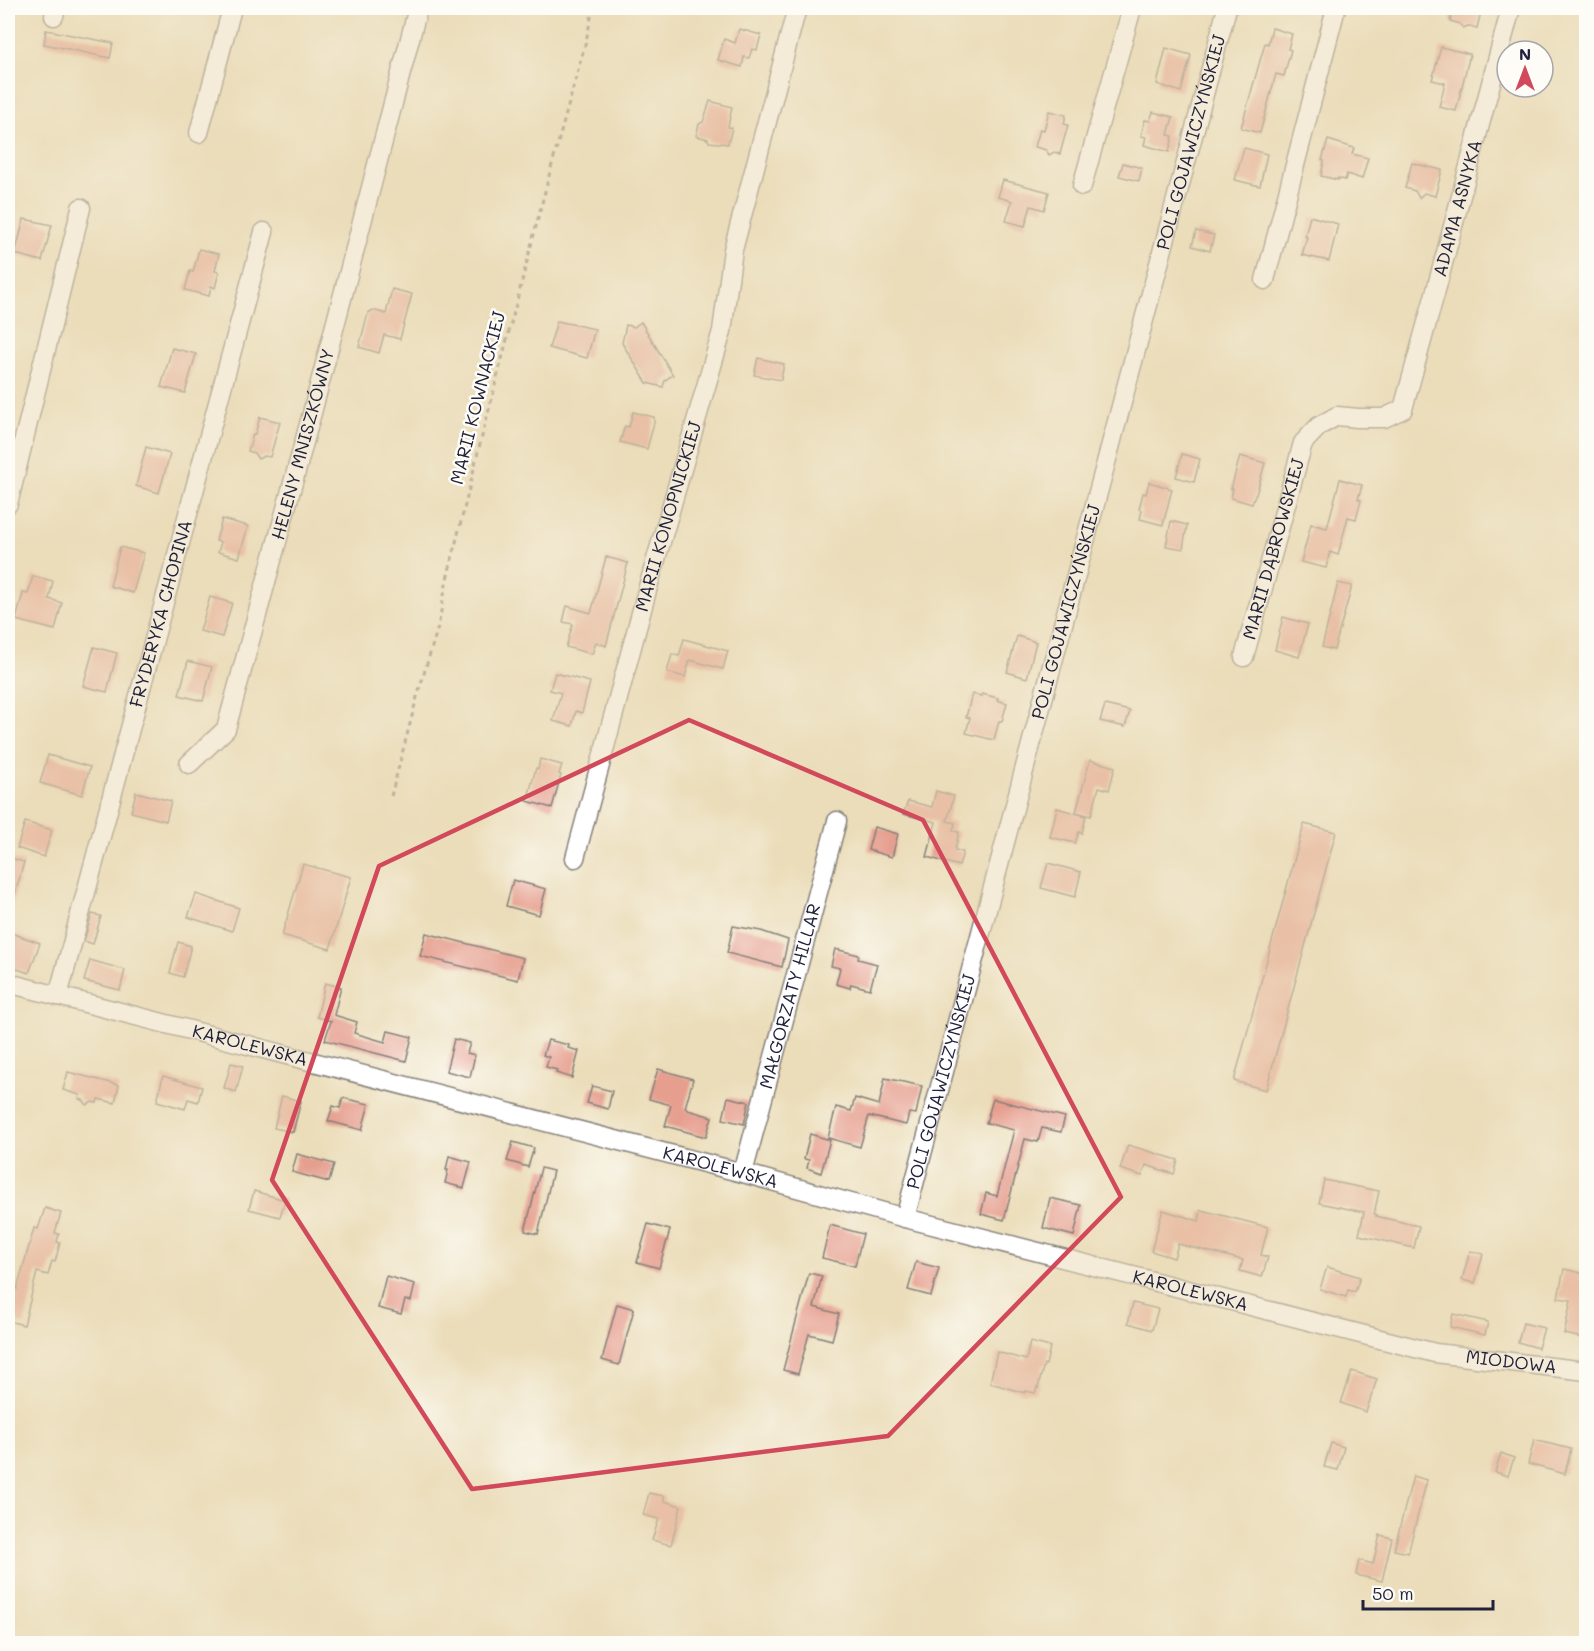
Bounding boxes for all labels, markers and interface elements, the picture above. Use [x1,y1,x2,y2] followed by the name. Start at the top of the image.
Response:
[1150,32,1230,252] street label: POLI GOJAWICZYŃSKIEJ
[1495,39,1555,99] north arrow
[1519,43,1531,64] text: N
[1427,137,1486,279] street label: ADAMA ASNYKA
[444,309,510,487] street label: MARII KOWNACKIEJ
[265,346,339,542] street label: HELENY MNISZKÓWNY
[629,418,706,614] street label: MARII KONOPNICKIEJ
[1236,455,1309,642] street label: MARII DĄBROWSKIEJ
[1025,502,1105,722] street label: POLI GOJAWICZYŃSKIEJ
[123,517,197,710] street label: FRYDERYKA CHOPINA
[753,901,825,1091] street label: MAŁGORZATY HILLAR
[900,971,980,1192] street label: POLI GOJAWICZYŃSKIEJ
[190,1018,311,1071] street label: KAROLEWSKA
[661,1140,781,1193] street label: KAROLEWSKA
[1131,1264,1251,1316] street label: KAROLEWSKA
[1465,1344,1558,1378] street label: MIODOWA
[1363,1573,1494,1611] scale bar
[1372,1581,1414,1605] text: 50 m

